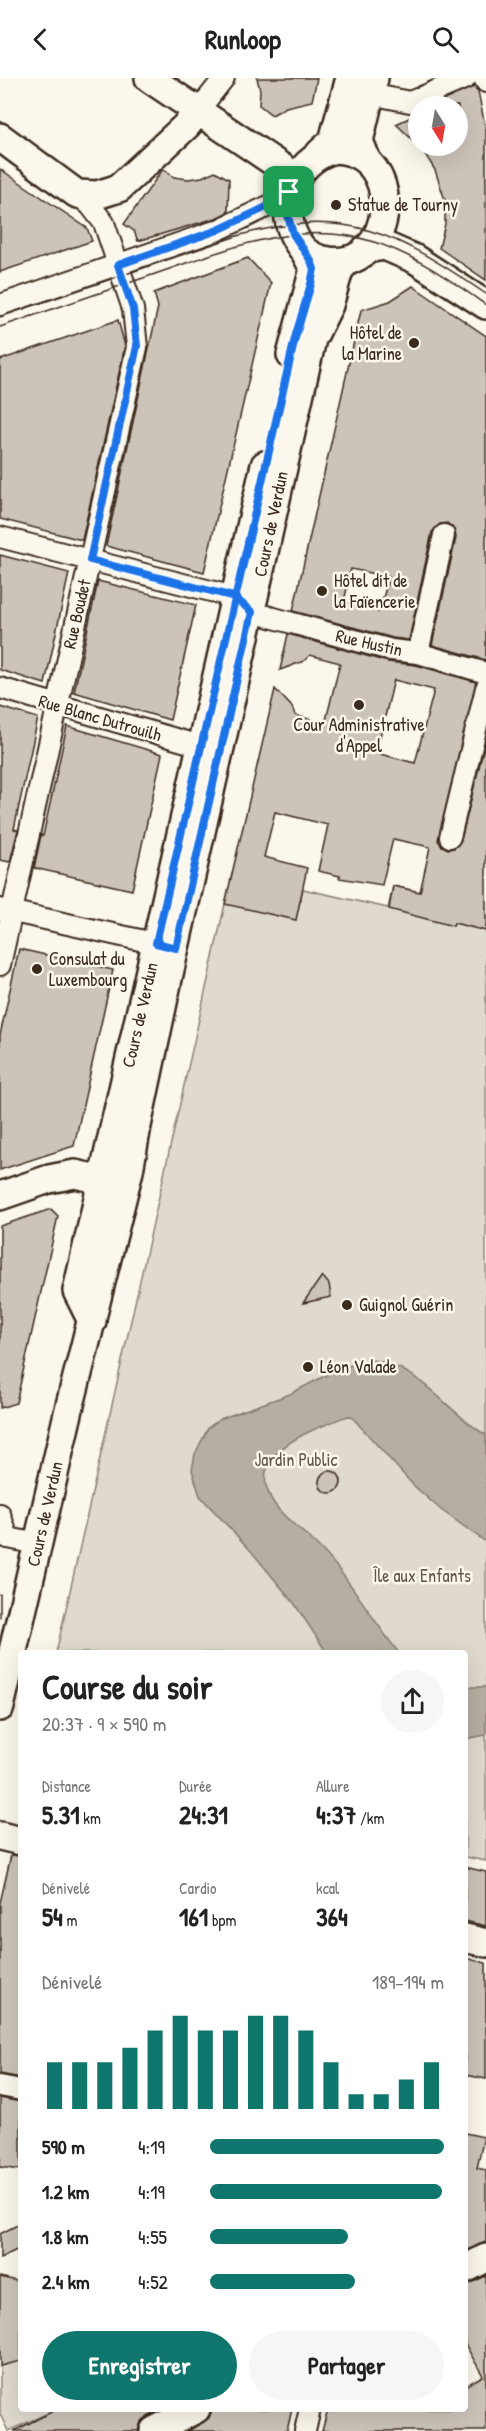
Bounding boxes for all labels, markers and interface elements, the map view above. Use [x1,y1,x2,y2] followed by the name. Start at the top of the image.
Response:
[205,21,281,57] text: Runloop
[24,23,57,56] icon: back
[429,23,462,56] icon: search
[408,96,468,156] north arrow
[408,96,468,156] map controls
[263,166,314,217] pin
[272,175,305,208] icon: arrive
[348,192,458,217] place label: Statue de Tourny
[329,198,343,212] marker: Statue de Tourny
[342,320,402,366] place label: Hôtel de la Marine
[407,336,421,350] marker: Hôtel de la Marine
[247,469,294,579] street label: Cours de Verdun
[334,568,415,614] place label: Hôtel dit de la Faïencerie
[56,576,97,651] street label: Rue Boudet
[315,584,329,598] marker: Hôtel dit de la Faïencerie
[333,623,405,662] street label: Rue Hustin
[36,688,165,747] street label: Rue Blanc Dutrouilh
[352,698,366,712] marker: Cour Administrative d'Appel
[293,712,425,758] place label: Cour Administrative d'Appel
[49,946,127,992] place label: Consulat du Luxembourg
[115,960,164,1070] street label: Cours de Verdun
[30,962,44,976] marker: Consulat du Luxembourg
[359,1292,453,1317] place label: Guignol Guérin
[340,1298,354,1312] marker: Guignol Guérin
[320,1354,397,1379] place label: Léon Valade
[301,1360,315,1374] marker: Léon Valade
[254,1447,338,1472] park label: Jardin Public
[20,1459,69,1569] street label: Cours de Verdun
[372,1563,471,1588] park label: Île aux Enfants
[42,1665,212,1709] text: Course du soir
[381,1670,444,1733] button: share
[42,1710,166,1737] text: 20:37 · 9 × 590 m
[42,1775,91,1797] text: Distance
[179,1775,212,1797] text: Durée
[316,1775,350,1797] text: Allure
[42,1797,80,1832] text: 5.31
[179,1797,228,1832] text: 24:31
[316,1797,356,1832] text: 4:37
[80,1807,101,1829] text: km
[356,1807,384,1829] text: /km
[42,1877,90,1899] text: Dénivelé
[179,1877,216,1899] text: Cardio
[316,1877,339,1899] text: kcal
[42,1899,63,1934] text: 54
[179,1899,208,1934] text: 161
[316,1899,348,1934] text: 364
[63,1909,77,1931] text: m
[208,1909,236,1931] text: bpm
[42,1968,102,1995] text: Dénivelé
[372,1968,444,1995] text: 189–194 m
[42,2133,85,2160] text: 590 m
[138,2133,165,2160] text: 4:19
[42,2178,89,2205] text: 1.2 km
[138,2178,165,2205] text: 4:19
[42,2223,89,2250] text: 1.8 km
[138,2223,167,2250] text: 4:55
[42,2268,90,2295] text: 2.4 km
[138,2268,168,2295] text: 4:52
[42,2331,237,2400] button: Enregistrer
[249,2331,444,2400] button: Partager

